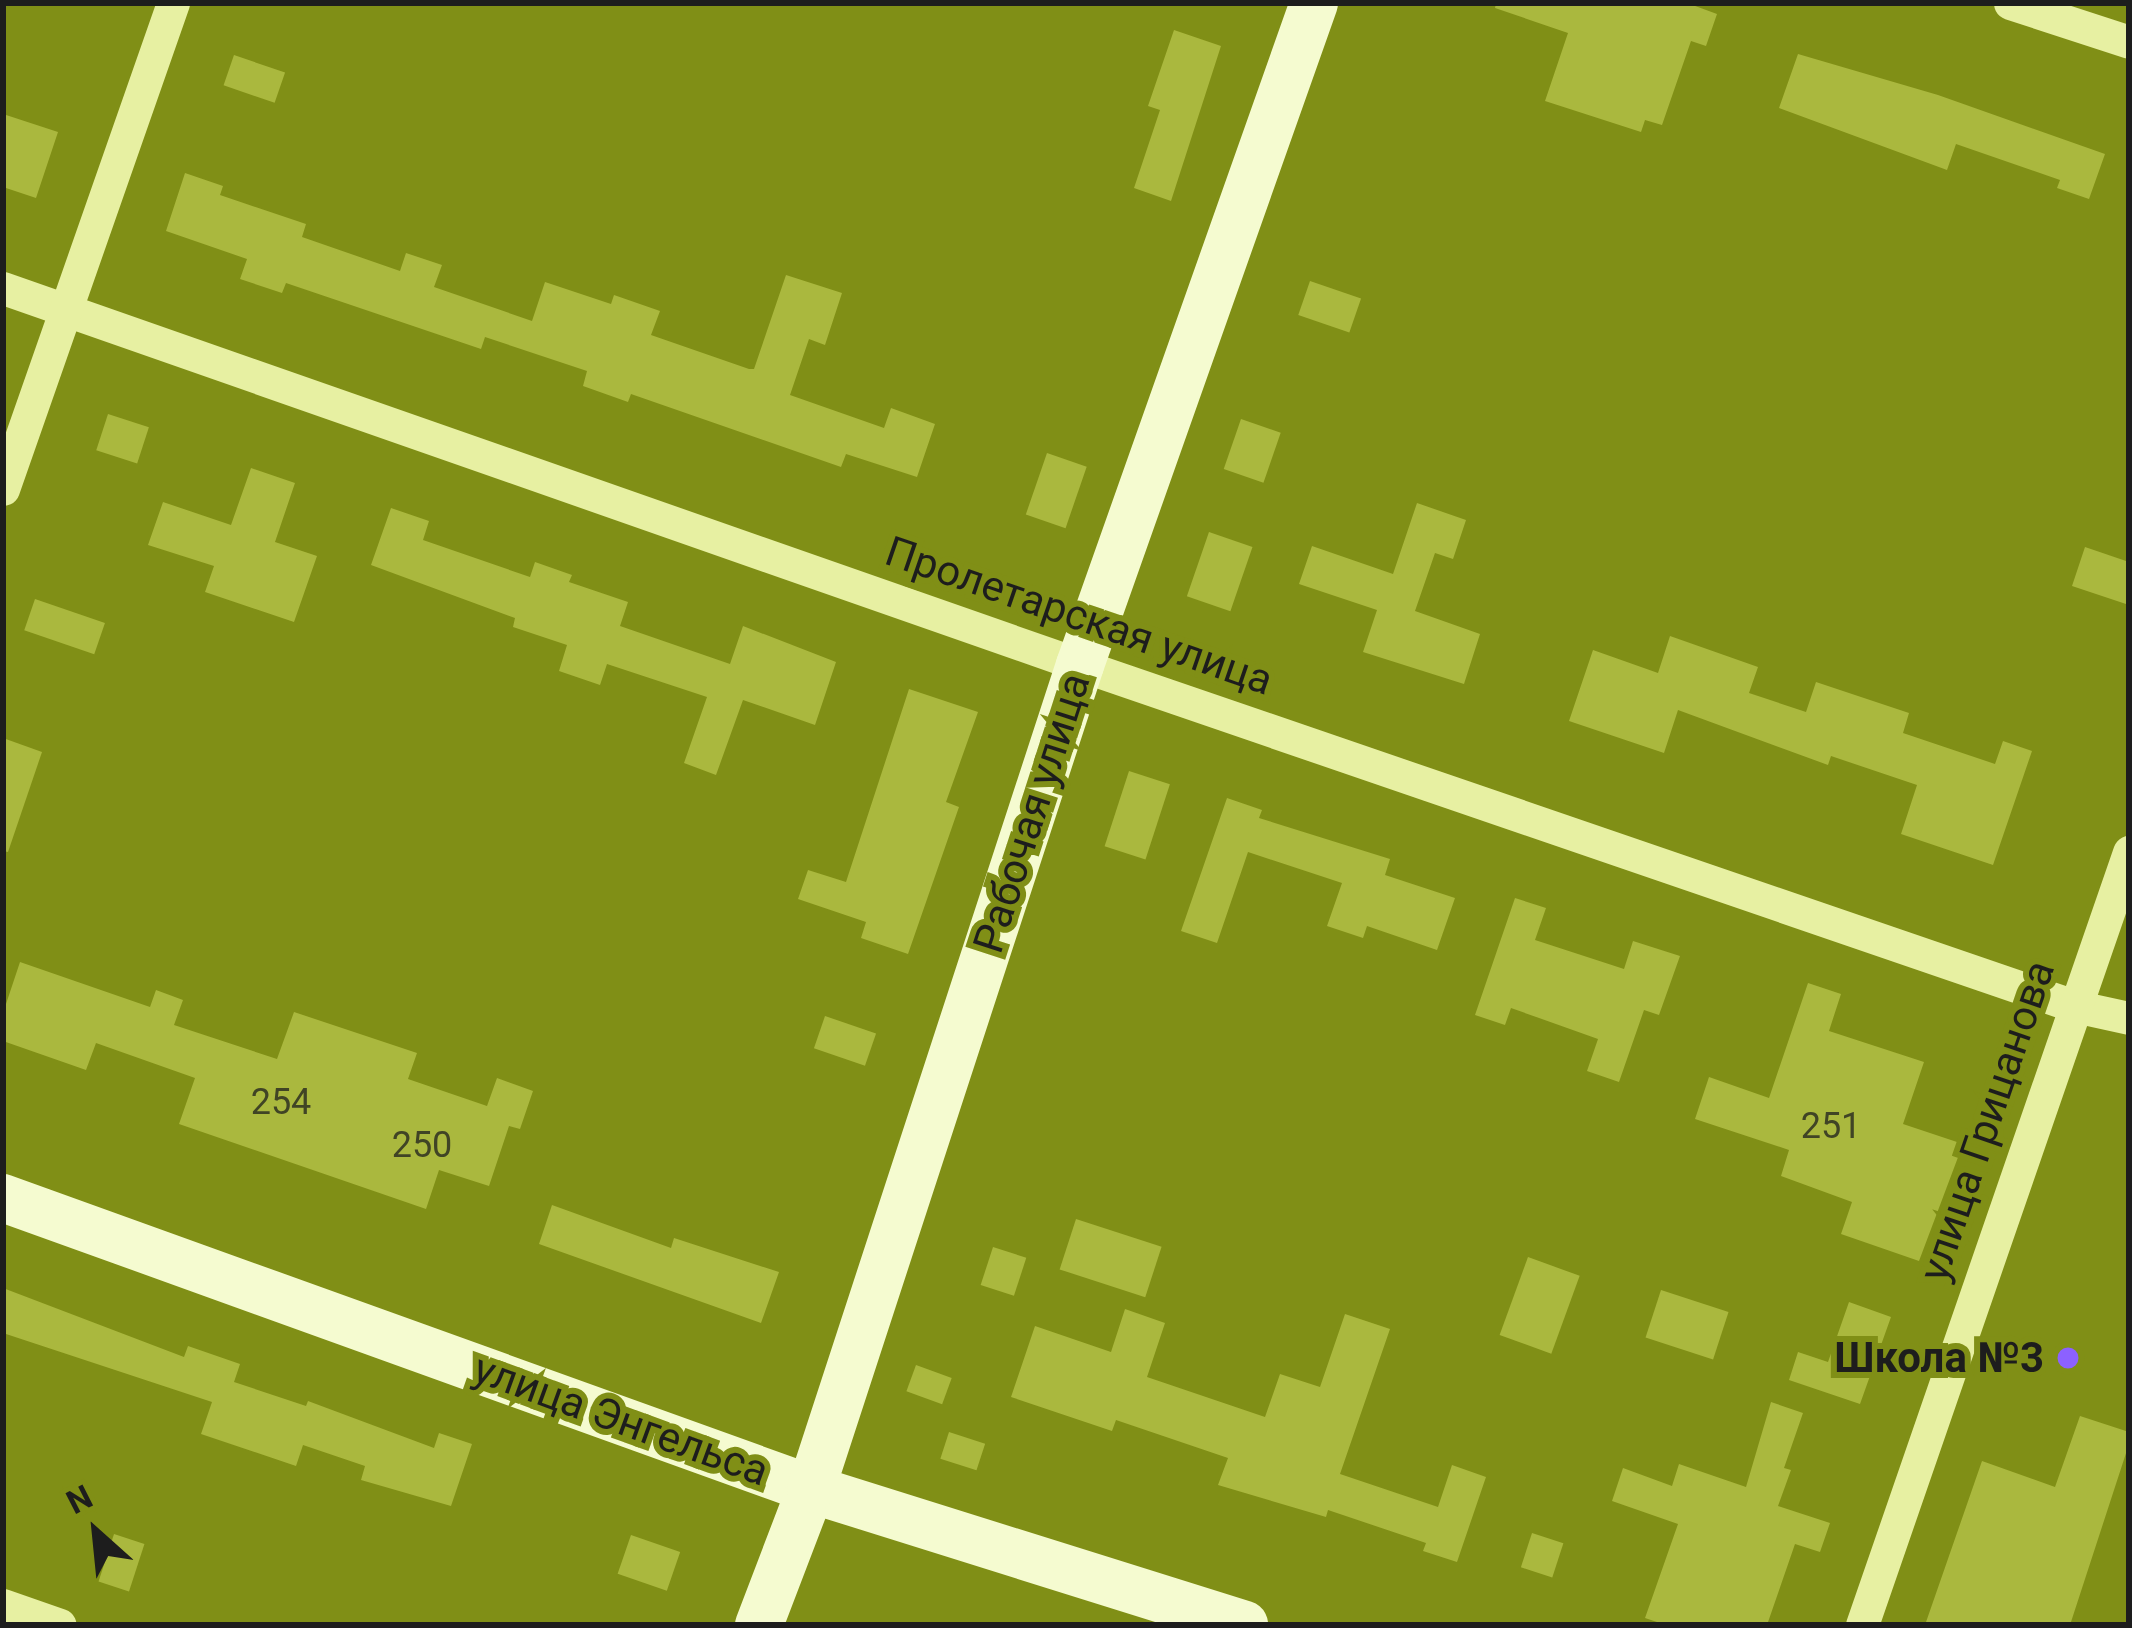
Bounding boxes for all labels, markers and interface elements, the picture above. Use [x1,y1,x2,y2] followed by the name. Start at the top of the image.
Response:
[879,526,1279,706] street label: Пролетарская улица
[963,667,1101,959] street label: Рабочая улица
[1909,954,2065,1288] street label: улица Грицанова
[251,1081,311,1125] house number: 254
[1801,1105,1861,1149] house number: 251
[392,1124,452,1168] house number: 250
[1834,1333,2044,1383] place label: Школа №3
[467,1343,775,1497] street label: улица Энгельса
[2055,1345,2081,1371] marker: Школа №3
[36,1472,156,1592] north arrow
[60,1477,99,1522] text: N

